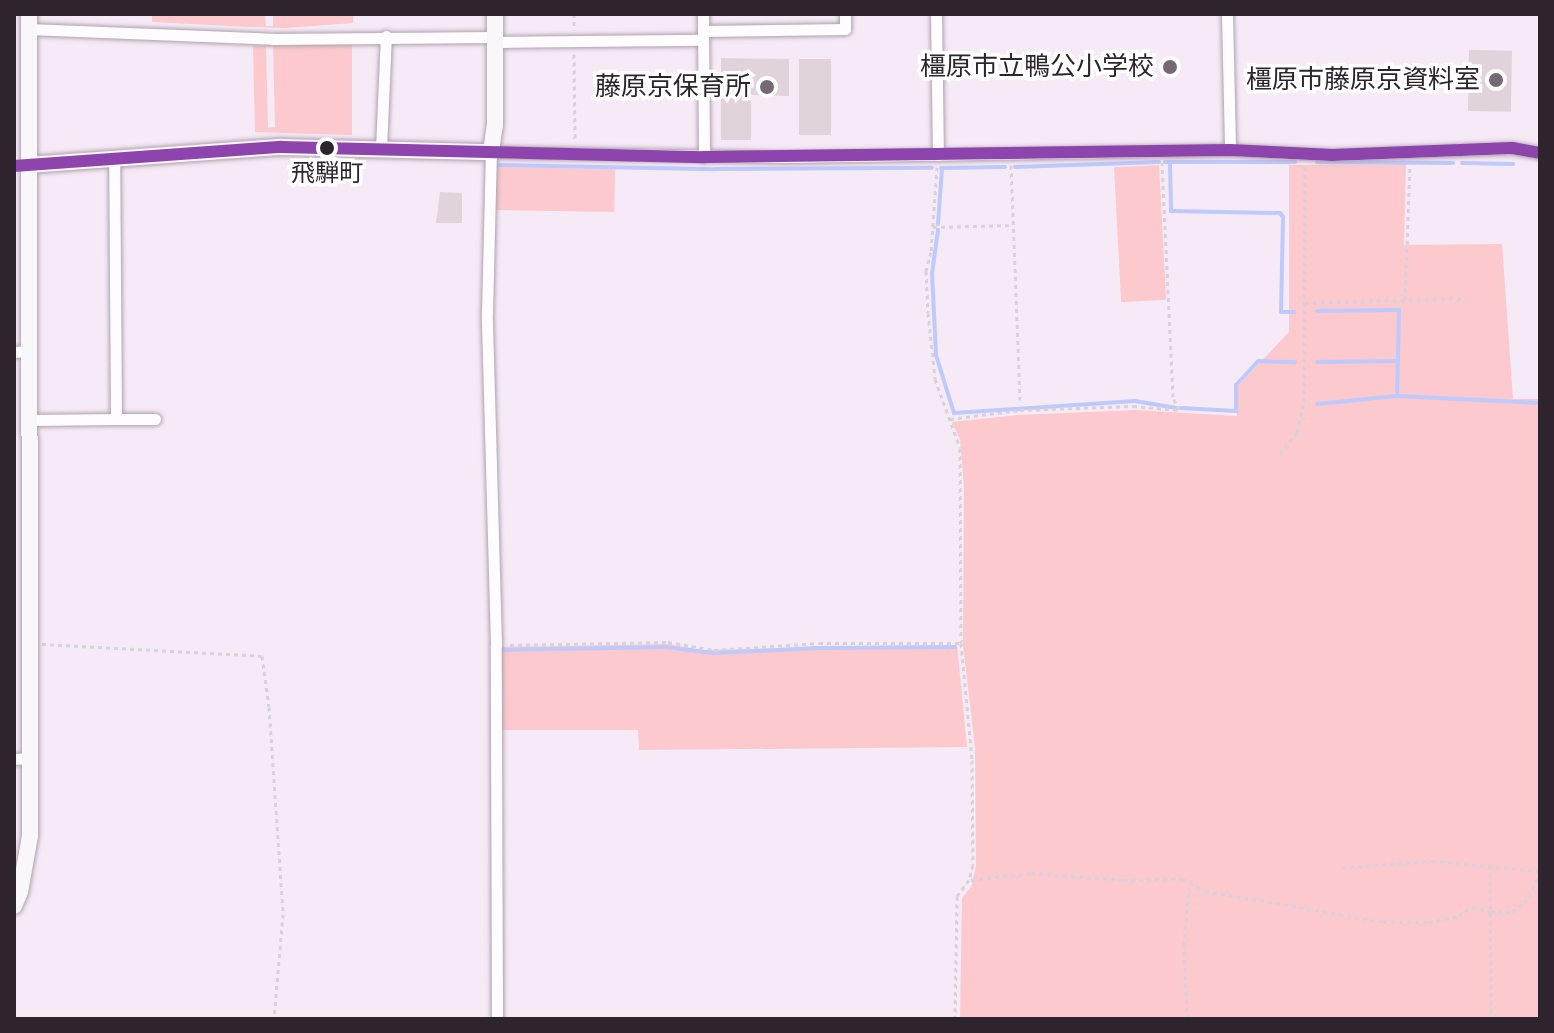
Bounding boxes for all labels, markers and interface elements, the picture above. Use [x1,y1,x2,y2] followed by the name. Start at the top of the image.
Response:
[920,51,1154,83] place label: 橿原市立鴨公小学校
[1161,58,1179,76] marker: 橿原市立鴨公小学校
[1246,64,1480,96] place label: 橿原市藤原京資料室
[595,71,751,103] place label: 藤原京保育所
[1487,71,1505,89] marker: 橿原市藤原京資料室
[758,78,776,96] marker: 藤原京保育所
[319,140,335,156] marker: 飛騨町
[291,160,363,188] place label: 飛騨町

